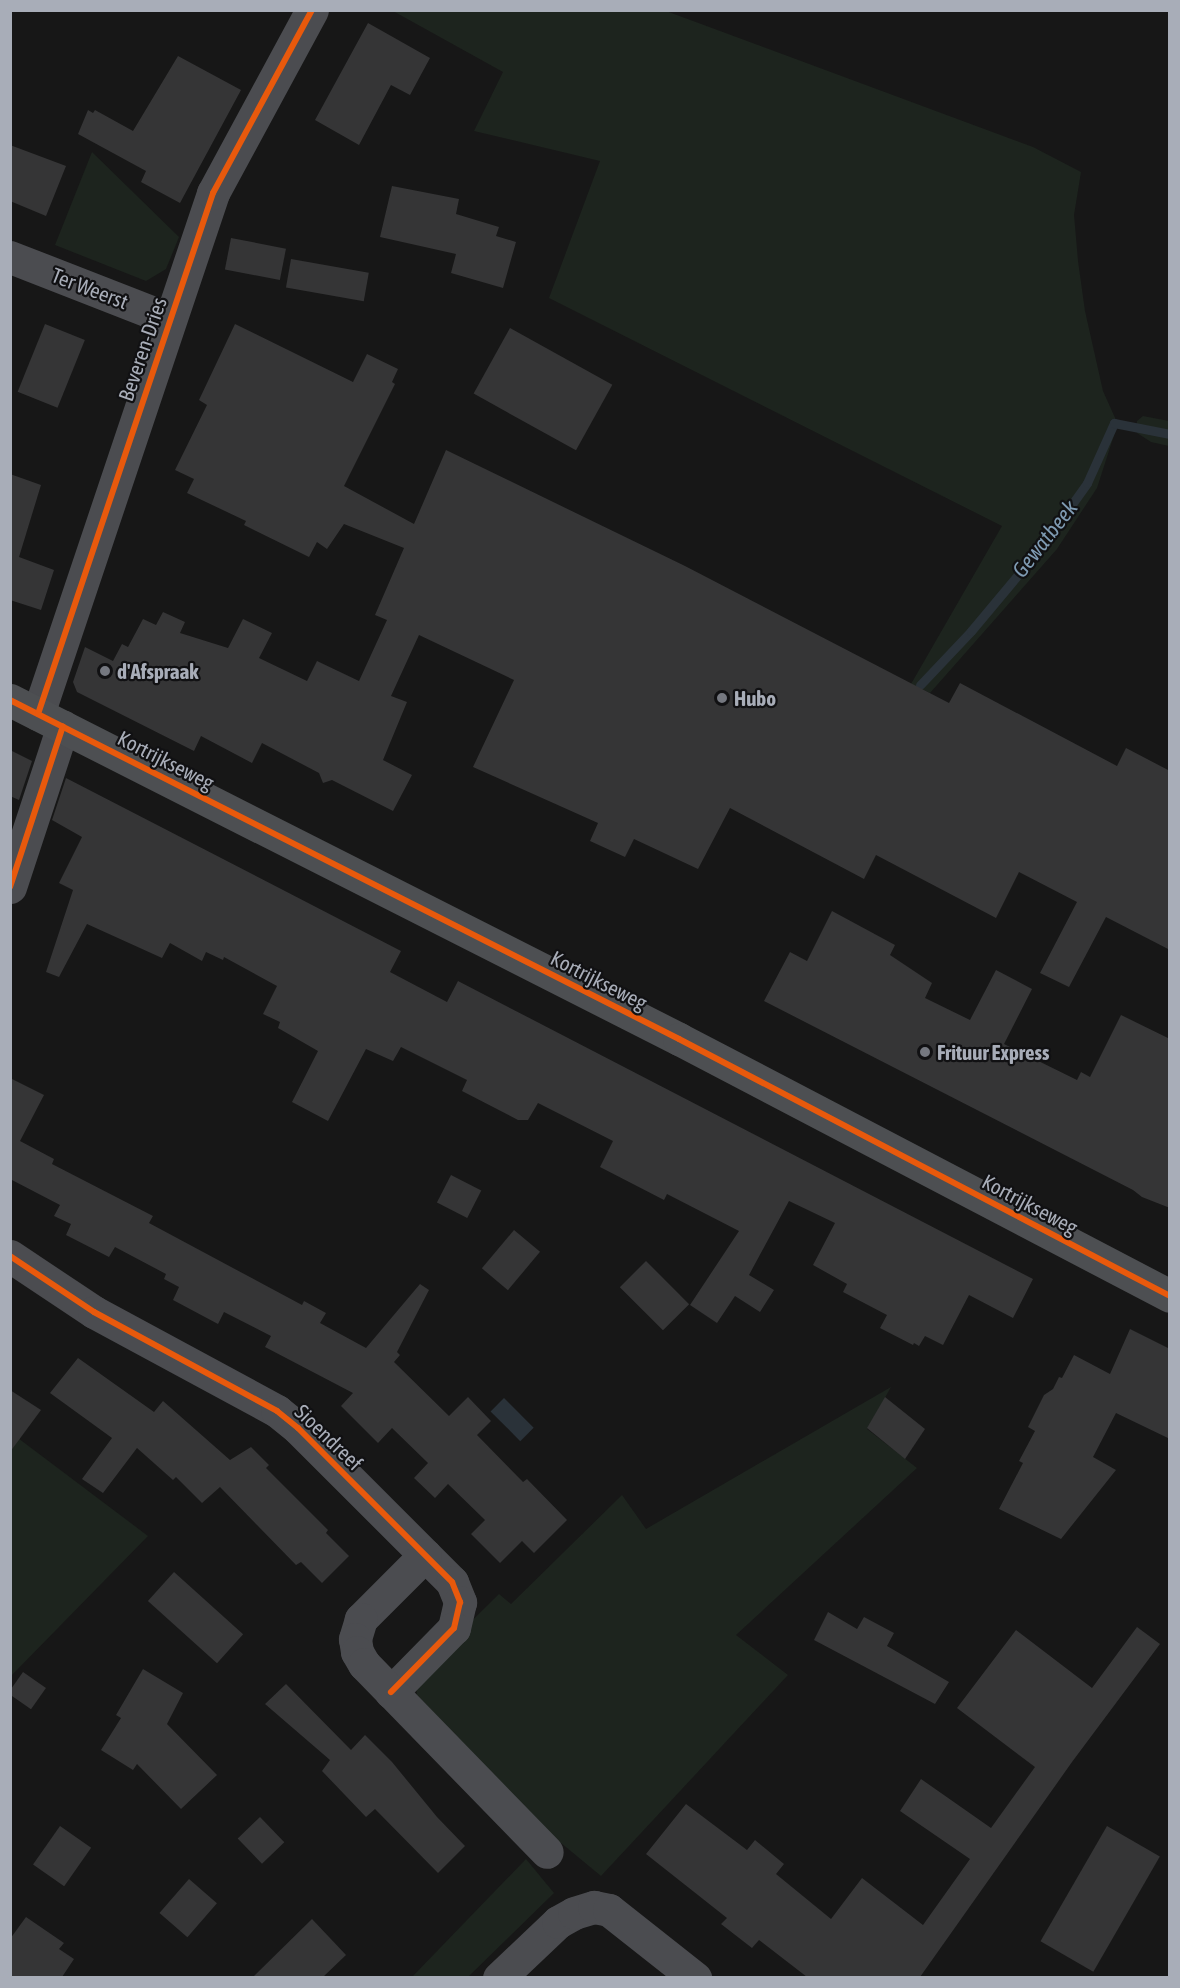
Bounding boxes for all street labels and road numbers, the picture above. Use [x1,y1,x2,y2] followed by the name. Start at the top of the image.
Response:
[48,262,132,314] street label: Ter Weerst
[112,294,172,404] street label: Beveren-Dries
[114,725,218,795] street label: Kortrijkseweg
[547,945,651,1015] street label: Kortrijkseweg
[978,1168,1082,1240] street label: Kortrijkseweg
[290,1399,368,1475] street label: Sioendreef

